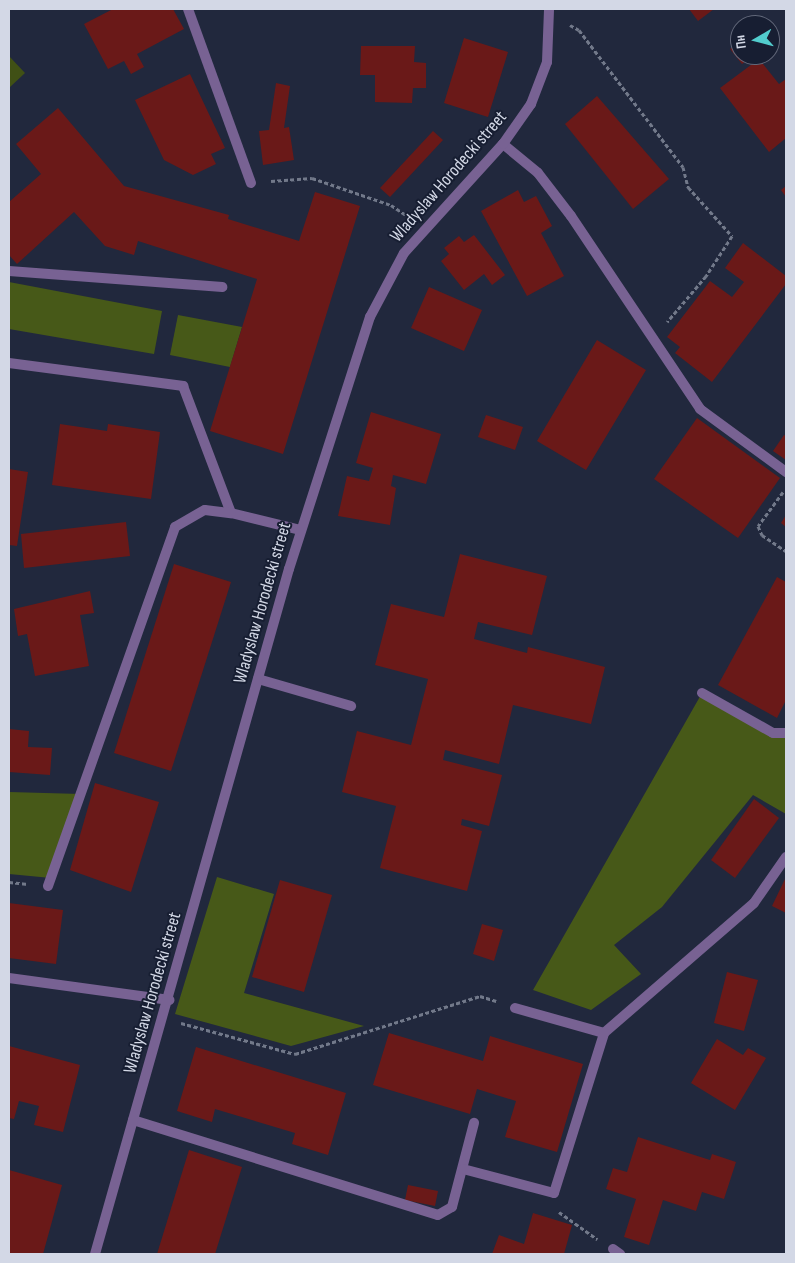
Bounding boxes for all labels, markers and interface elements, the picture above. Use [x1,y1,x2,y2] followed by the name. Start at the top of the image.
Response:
[730,15,780,65] north arrow
[731,34,750,50] text: Пн
[386,107,512,247] street label: Wladyslaw Horodecki street
[230,520,296,686] street label: Wladyslaw Horodecki street
[120,910,186,1076] street label: Wladyslaw Horodecki street

